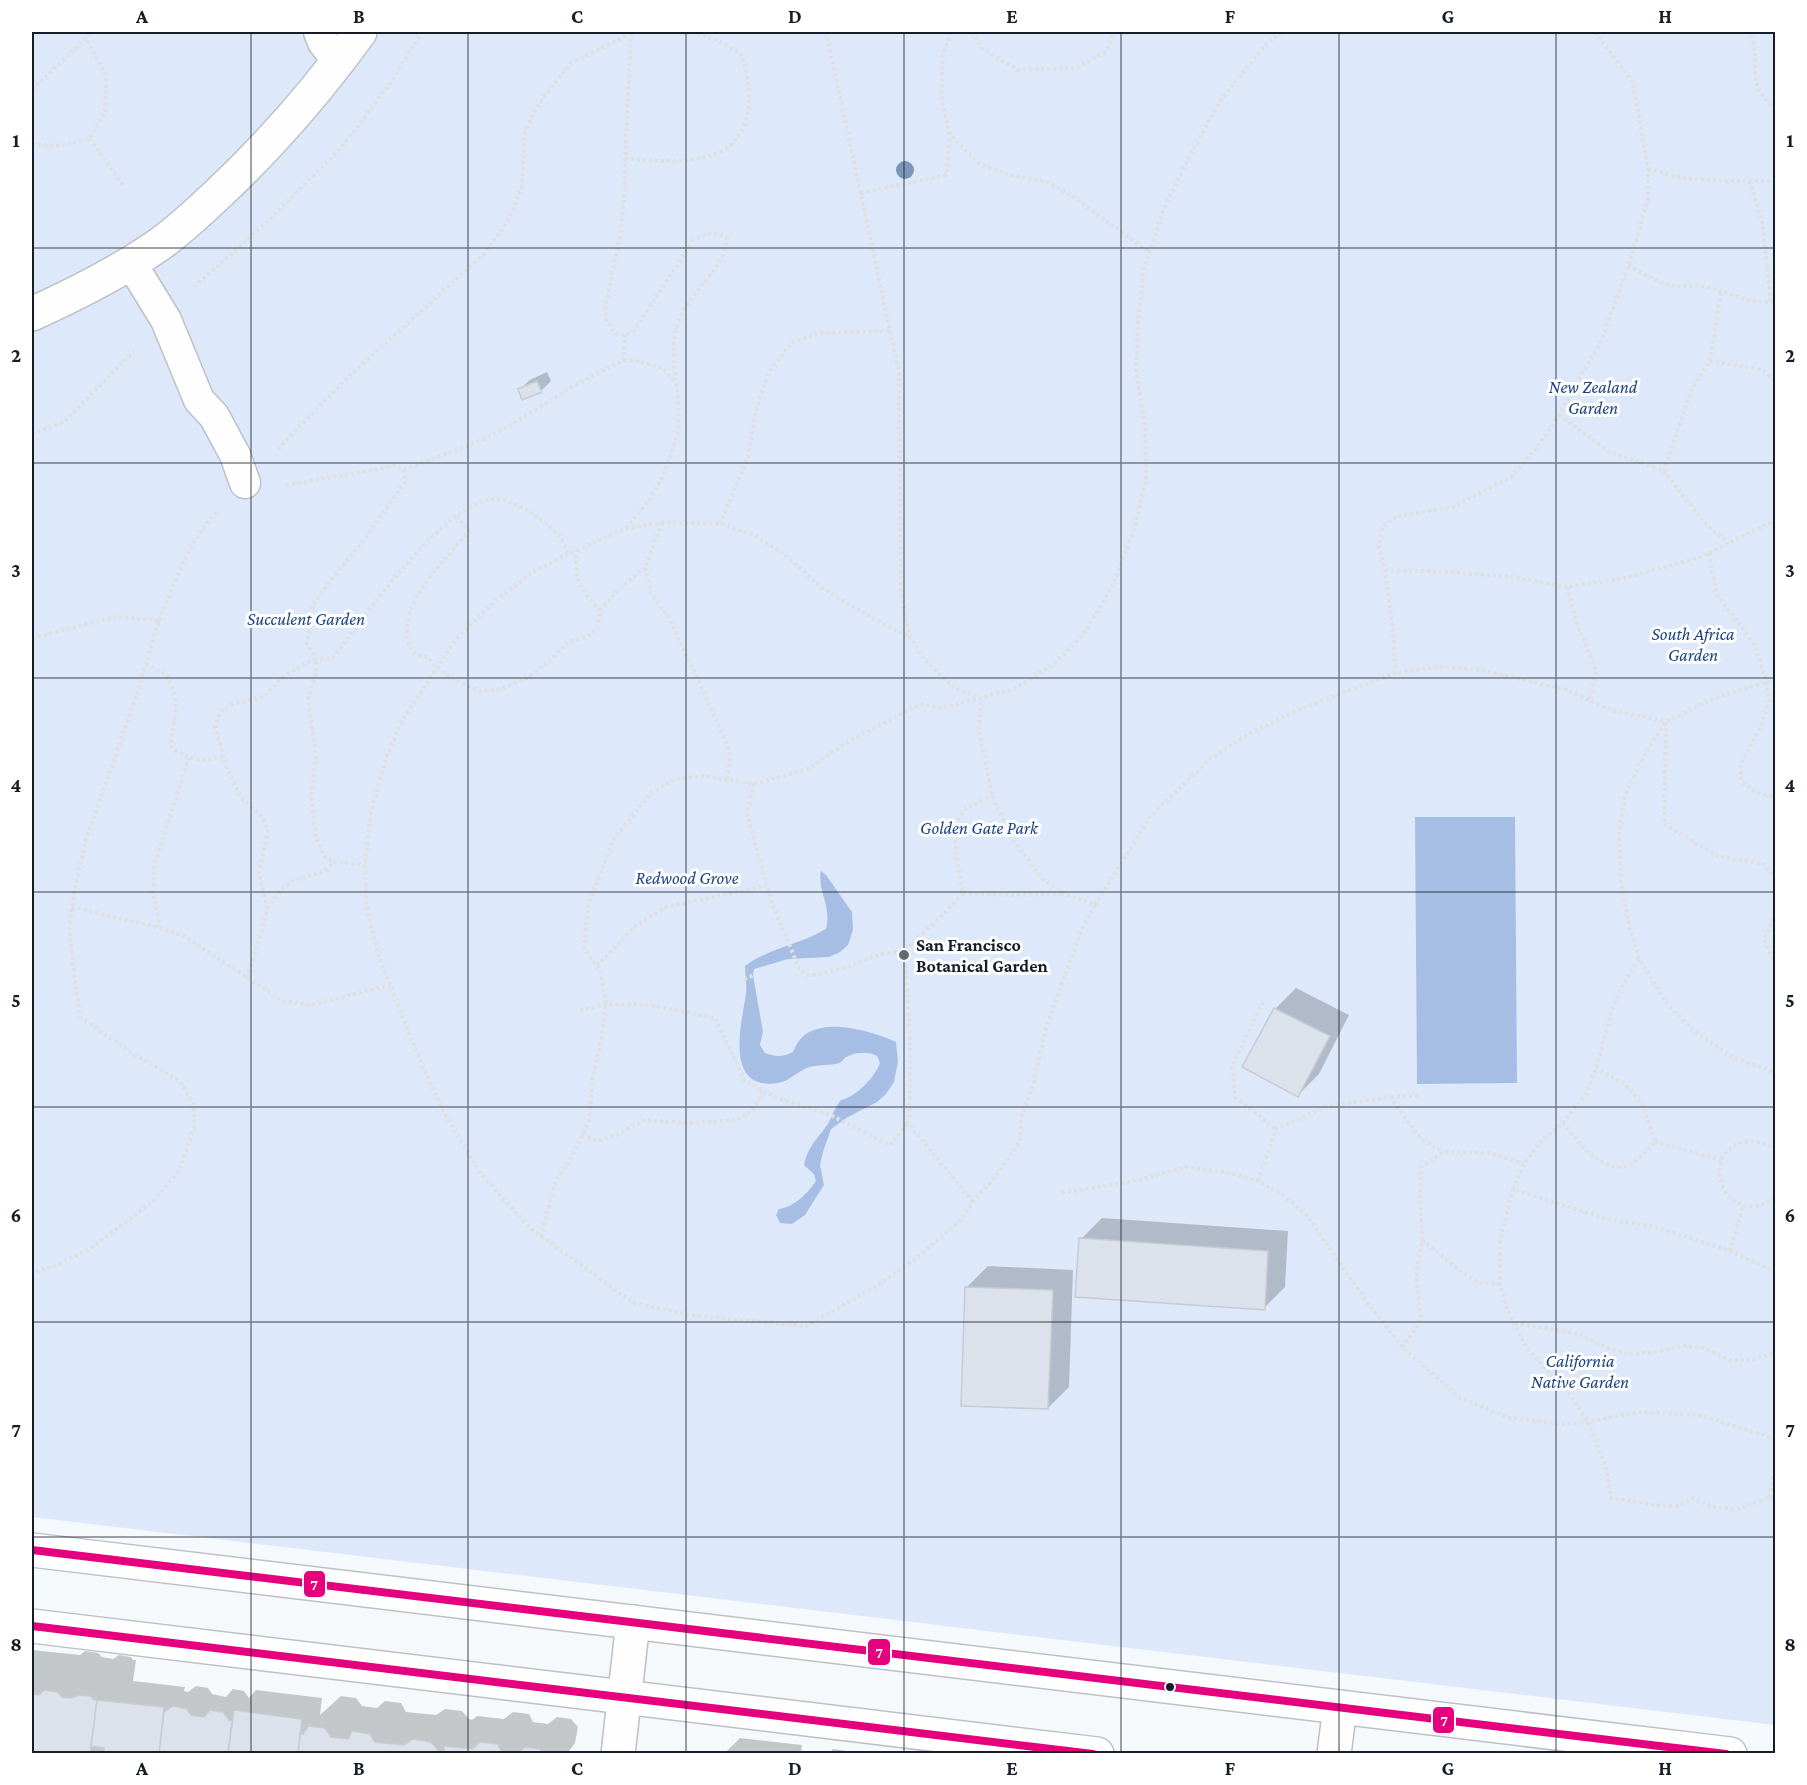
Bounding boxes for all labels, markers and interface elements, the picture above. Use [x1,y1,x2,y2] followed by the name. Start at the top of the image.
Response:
[135,5,149,27] text: A
[353,5,365,27] text: B
[571,5,583,27] text: C
[788,5,802,27] text: D
[1006,5,1018,27] text: E
[1225,5,1236,27] text: F
[1442,5,1455,27] text: G
[1658,5,1672,27] text: H
[12,129,20,151] text: 1
[1786,129,1794,151] text: 1
[11,344,21,366] text: 2
[1785,344,1795,366] text: 2
[1549,377,1638,418] park label: New Zealand Garden
[11,559,21,581] text: 3
[1785,559,1795,581] text: 3
[247,609,365,629] park label: Succulent Garden
[1651,624,1735,665] park label: South Africa Garden
[11,774,22,796] text: 4
[1785,774,1796,796] text: 4
[920,818,1039,838] park label: Golden Gate Park
[635,868,739,888] park label: Redwood Grove
[916,935,1049,976] place label: San Francisco Botanical Garden
[897,948,911,962] marker: San Francisco Botanical Garden
[11,989,21,1011] text: 5
[1785,989,1795,1011] text: 5
[11,1204,21,1226] text: 6
[1785,1204,1795,1226] text: 6
[1531,1351,1629,1392] park label: California Native Garden
[11,1419,21,1441] text: 7
[1785,1419,1795,1441] text: 7
[303,1570,326,1598] line badge: 7
[310,1576,318,1593] text: 7
[10,1633,22,1655] text: 8
[1784,1633,1796,1655] text: 8
[867,1638,891,1666] line badge: 7
[875,1644,883,1661] text: 7
[1164,1681,1176,1693] unlabelled marker
[1432,1706,1455,1734] line badge: 7
[1440,1712,1448,1729] text: 7
[135,1757,149,1779] text: A
[353,1757,365,1779] text: B
[571,1757,583,1779] text: C
[788,1757,802,1779] text: D
[1006,1757,1018,1779] text: E
[1225,1757,1236,1779] text: F
[1442,1757,1455,1779] text: G
[1658,1757,1672,1779] text: H

